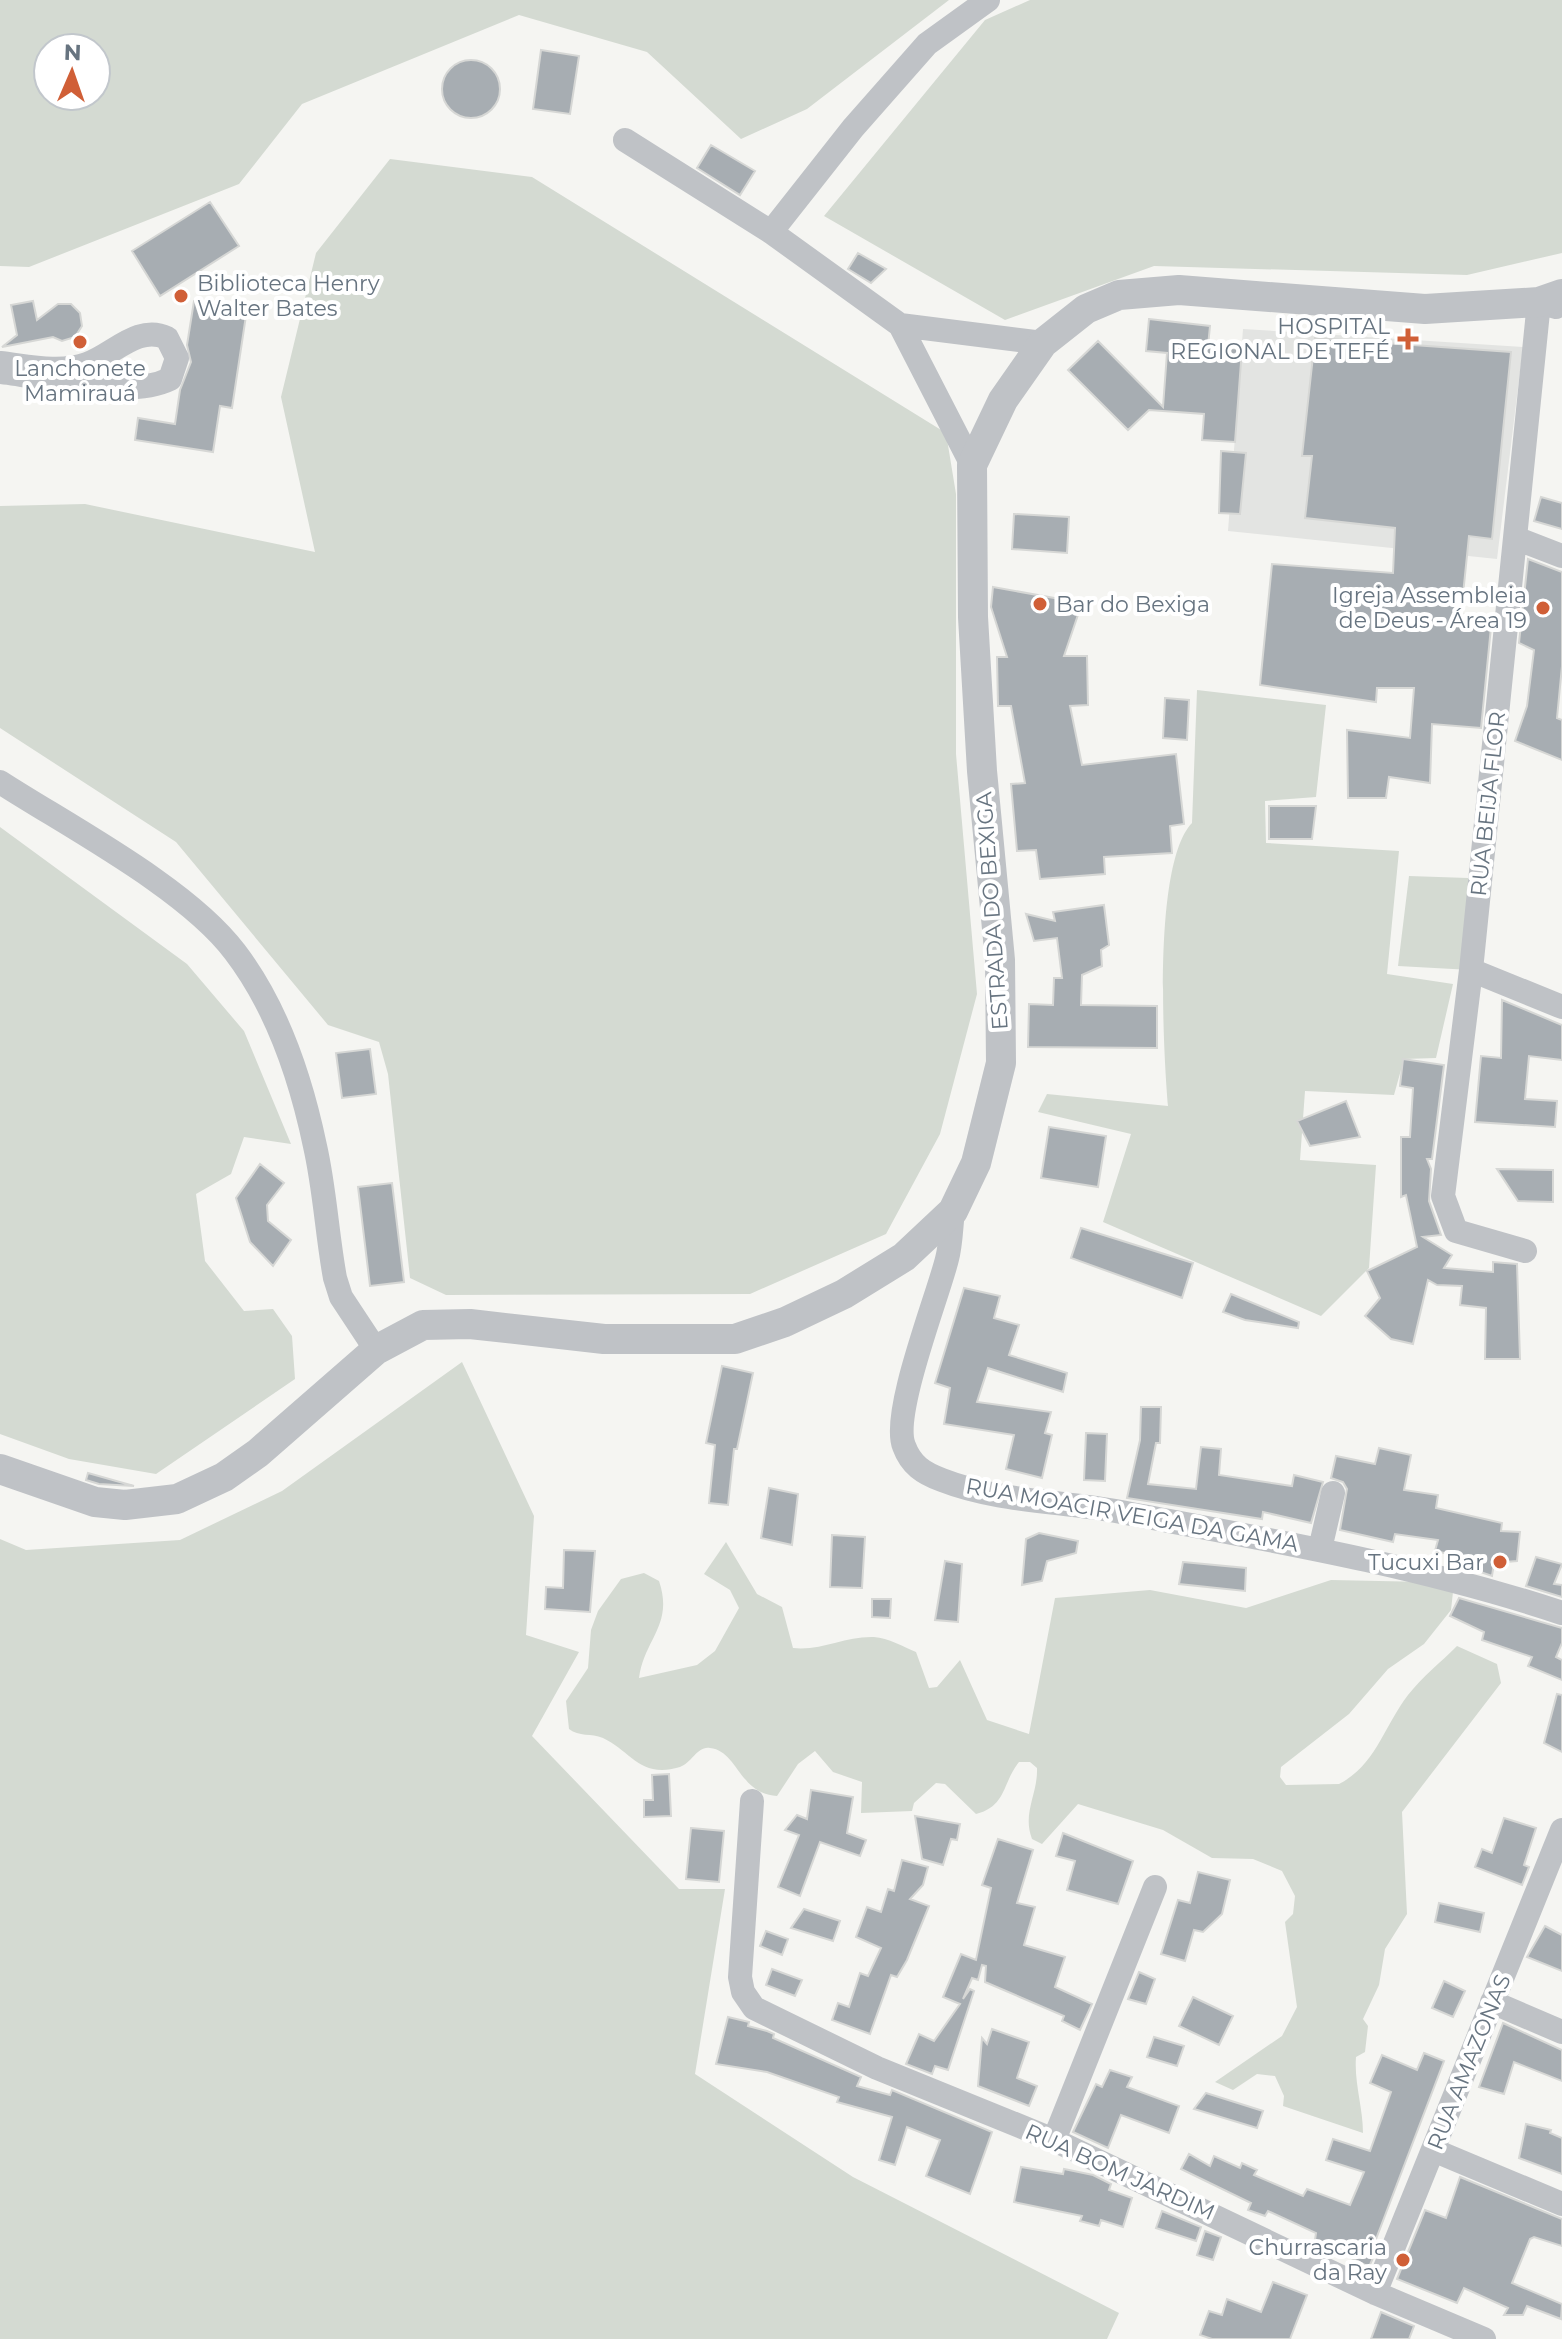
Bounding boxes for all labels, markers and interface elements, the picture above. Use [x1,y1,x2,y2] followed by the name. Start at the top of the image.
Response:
[32,32,112,112] north arrow
[63,39,82,66] text: N
[197,270,380,322] place label: Biblioteca Henry Walter Bates
[172,287,190,305] marker: Biblioteca Henry Walter Bates
[1170,313,1390,365] place label: HOSPITAL REGIONAL DE TEFÉ
[1397,328,1419,350] marker: HOSPITAL REGIONAL DE TEFÉ
[71,333,89,351] marker: Lanchonete Mamirauá
[14,355,146,407] place label: Lanchonete Mamirauá
[1332,582,1527,634] place label: Igreja Assembleia de Deus - Área 19
[1056,591,1210,618] place label: Bar do Bexiga
[1031,595,1049,613] marker: Bar do Bexiga
[1534,599,1552,617] marker: Igreja Assembleia de Deus - Área 19
[1465,710,1511,898] street label: RUA BEIJA FLOR
[970,791,1014,1031] street label: ESTRADA DO BEXIGA
[964,1472,1301,1558] street label: RUA MOACIR VEIGA DA GAMA
[1368,1549,1484,1576] place label: Tucuxi Bar
[1491,1553,1509,1571] marker: Tucuxi Bar
[1421,1970,1517,2154] street label: RUA AMAZONAS
[1021,2118,1219,2226] street label: RUA BOM JARDIM
[1249,2234,1387,2286] place label: Churrascaria da Ray
[1394,2251,1412,2269] marker: Churrascaria da Ray

